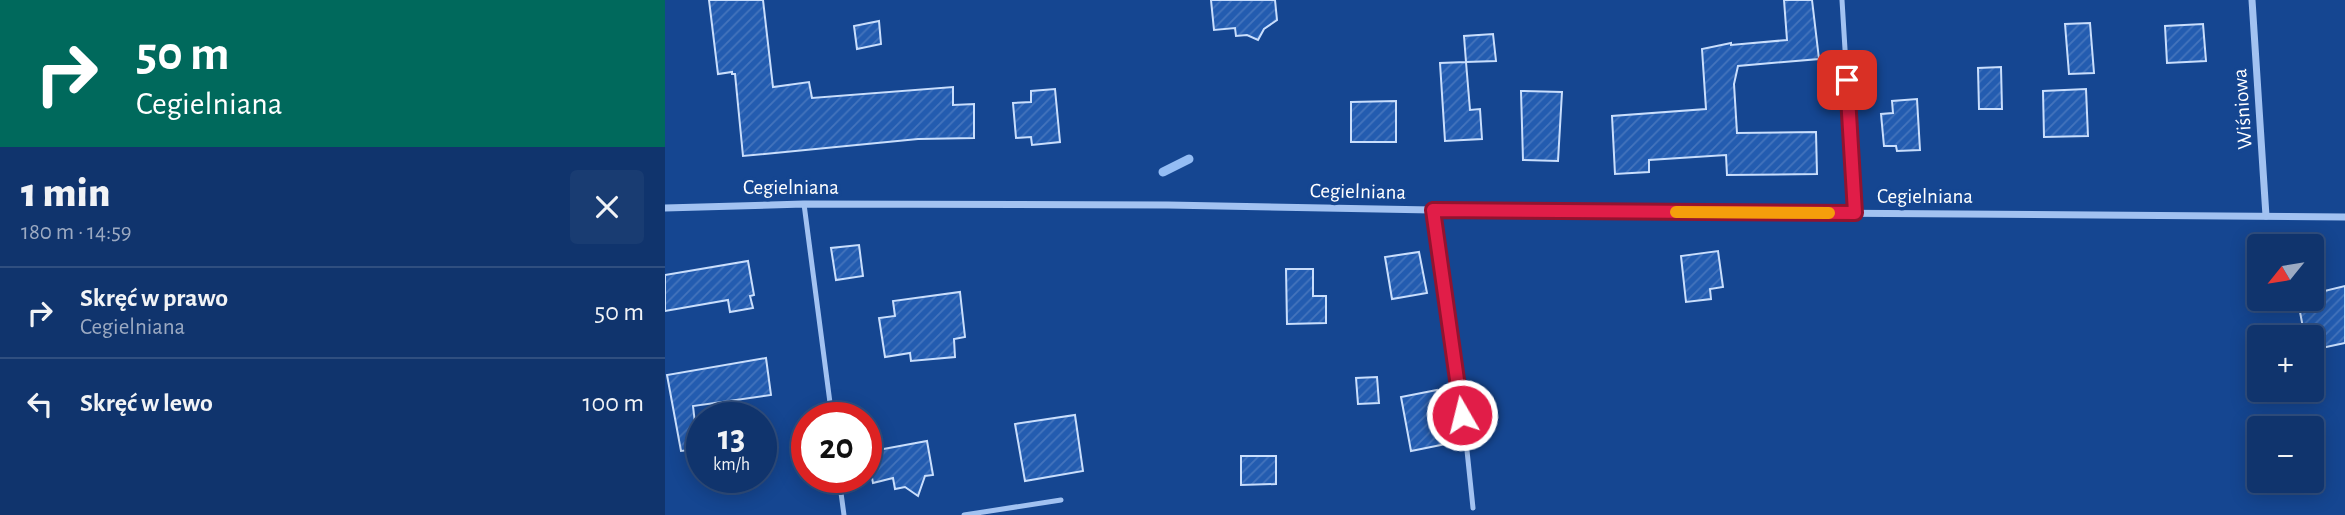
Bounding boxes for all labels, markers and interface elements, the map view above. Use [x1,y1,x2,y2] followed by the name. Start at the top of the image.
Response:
[21,28,112,119] icon: right
[136,30,230,79] text: 50 m
[1817,50,1877,110] pin
[1828,61,1866,99] icon: arrive
[2229,68,2256,150] street label: Wiśniowa
[136,88,282,120] text: Cegielniana
[570,170,644,244] button: close
[21,172,110,214] text: 1 min
[743,177,839,198] street label: Cegielniana
[1310,180,1407,203] street label: Cegielniana
[1877,186,1973,207] street label: Cegielniana
[21,221,132,244] text: 180 m · 14:59
[2247,234,2324,312] north arrow
[2247,234,2324,493] map controls
[80,285,228,311] text: Skręć w prawo
[21,294,59,332] icon: right
[594,299,644,325] text: 50 m
[80,316,185,339] text: Cegielniana
[2247,325,2324,402] button: +
[1425,378,1499,452] position arrow
[21,385,59,423] icon: left
[80,390,213,416] text: Skręć w lewo
[583,390,644,416] text: 100 m
[791,402,882,493] speed limit sign: 20
[2247,416,2324,493] button: −
[718,421,745,456] text: 13
[713,456,750,474] text: km/h

